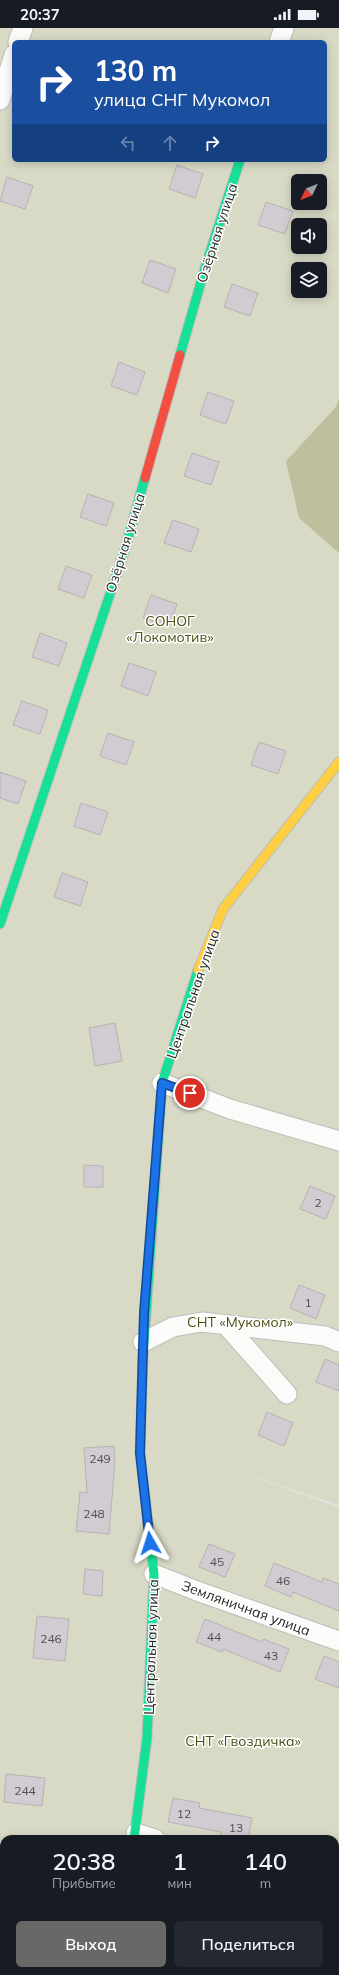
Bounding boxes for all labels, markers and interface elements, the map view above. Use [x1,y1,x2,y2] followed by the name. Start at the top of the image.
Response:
[20,5,60,24] text: 20:37
[94,53,177,88] text: 130 m
[28,56,80,108] icon: right
[94,88,270,111] text: улица СНГ Мукомол
[117,132,139,154] icon: left
[159,132,181,154] icon: ahead
[201,132,223,154] icon: right
[291,174,327,210] north arrow
[291,174,327,298] map controls
[192,181,242,285] street label: Озёрная улица
[291,218,327,254] button: sound
[291,262,327,298] button: layers
[101,491,149,595] street label: Озёрная улица
[127,612,214,646] park label: СОНОГ «Локомотив»
[162,927,224,1061] street label: Центральная улица
[173,1076,207,1110] pin
[179,1082,201,1104] icon: arrive
[314,1195,322,1210] house number: 2
[304,1295,312,1310] house number: 1
[187,1313,293,1331] park label: СНТ «Мукомол»
[89,1451,111,1466] house number: 249
[83,1506,105,1521] house number: 248
[129,1522,171,1564] position arrow
[210,1554,224,1569] house number: 45
[276,1573,290,1588] house number: 46
[179,1576,313,1640] street label: Земляничная улица
[140,1579,162,1715] street label: Центральная улица
[207,1629,221,1644] house number: 44
[40,1631,62,1646] house number: 246
[264,1648,278,1663] house number: 43
[185,1732,301,1750] park label: СНТ «Гвоздичка»
[14,1783,36,1798] house number: 244
[177,1806,191,1821] house number: 12
[229,1820,243,1835] house number: 13
[52,1846,115,1876] text: 20:38
[173,1846,187,1876] text: 1
[244,1846,287,1876] text: 140
[52,1875,116,1891] text: Прибытие
[168,1875,192,1891] text: мин
[260,1875,271,1891] text: m
[16,1921,166,1967] button: Выход
[174,1921,323,1967] button: Поделиться

